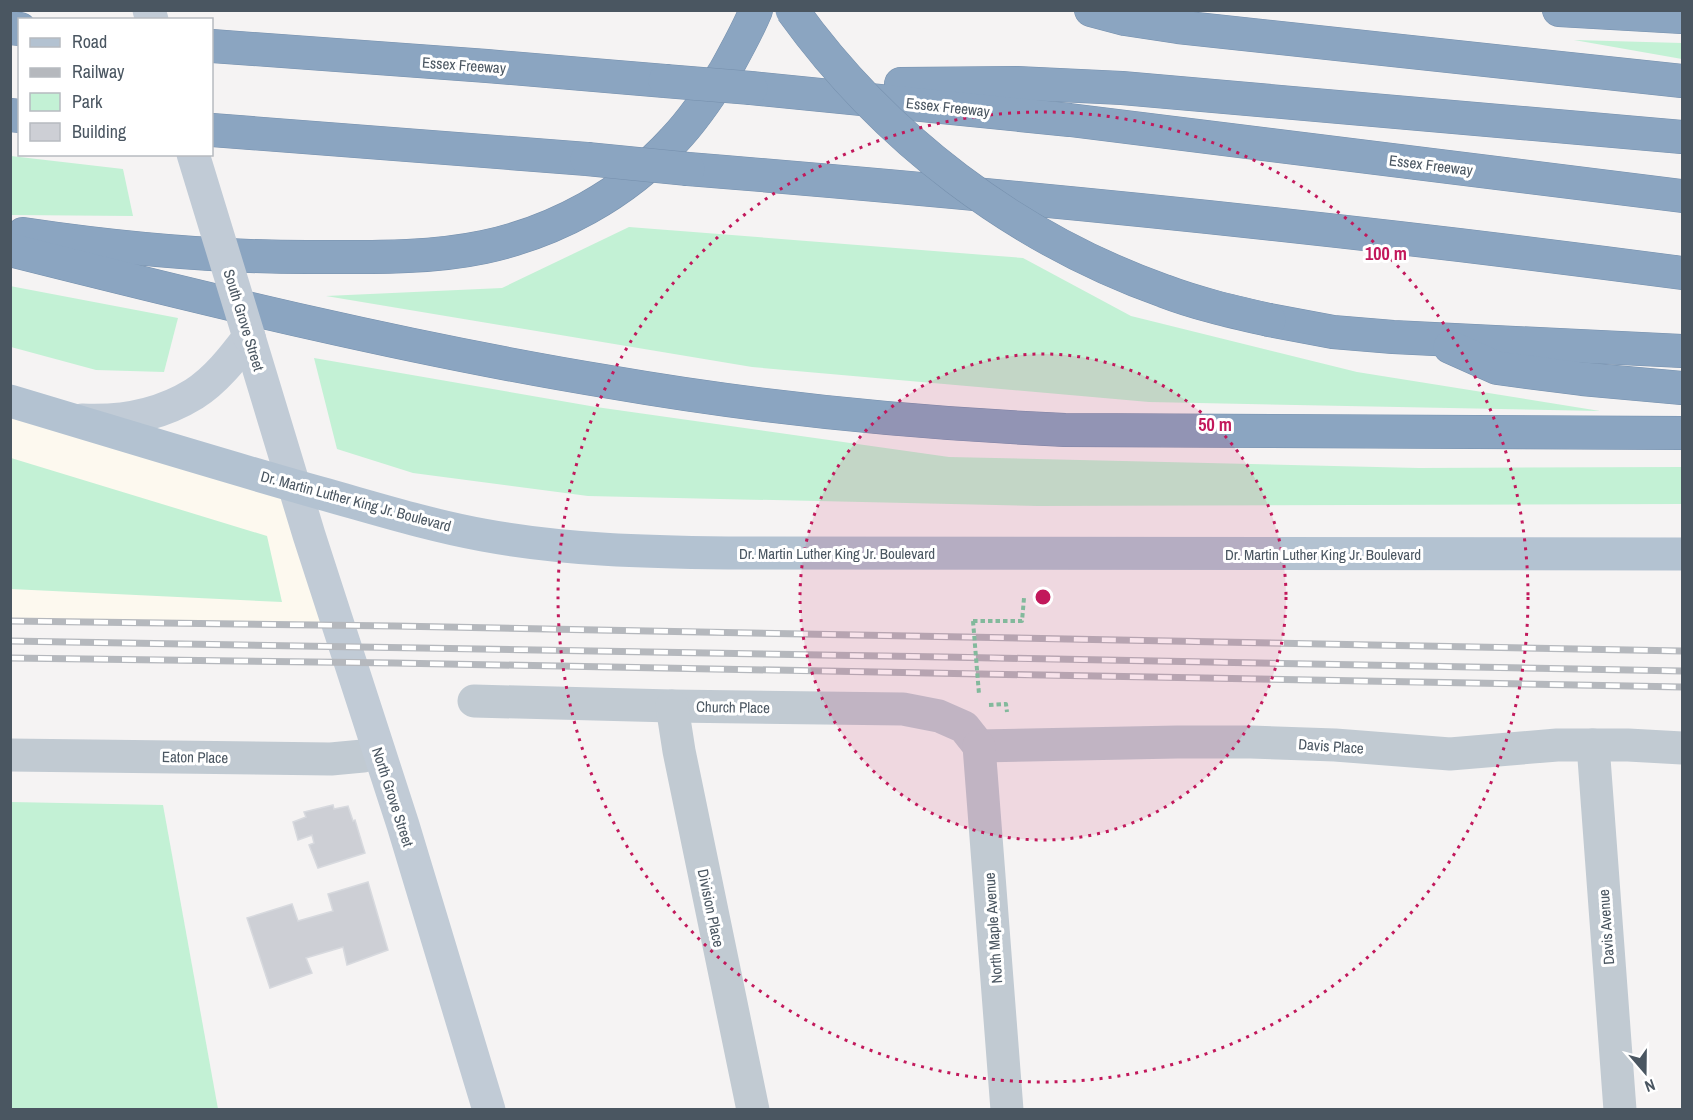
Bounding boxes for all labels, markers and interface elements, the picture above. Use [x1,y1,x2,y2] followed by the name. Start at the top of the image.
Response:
[18,18,213,156] legend
[72,29,107,54] text: Road
[421,52,508,78] street label: Essex Freeway
[72,59,125,84] text: Railway
[72,89,103,114] text: Park
[905,92,992,122] street label: Essex Freeway
[72,119,127,144] text: Building
[1388,149,1475,181] street label: Essex Freeway
[1365,241,1407,266] text: 100 m
[219,267,270,374] street label: South Grove Street
[1198,412,1232,437] text: 50 m
[259,465,453,537] street label: Dr. Martin Luther King Jr. Boulevard
[739,543,935,564] street label: Dr. Martin Luther King Jr. Boulevard
[1225,544,1421,565] street label: Dr. Martin Luther King Jr. Boulevard
[1033,587,1053,607] centre of rings
[696,696,770,718] street label: Church Place
[1298,733,1365,759] street label: Davis Place
[367,745,419,850] street label: North Grove Street
[162,746,228,768] street label: Eaton Place
[692,867,730,949] street label: Division Place
[979,872,1007,984] street label: North Maple Avenue
[1593,888,1619,965] street label: Davis Avenue
[1615,1042,1675,1102] north arrow
[1642,1074,1658,1098] text: N

